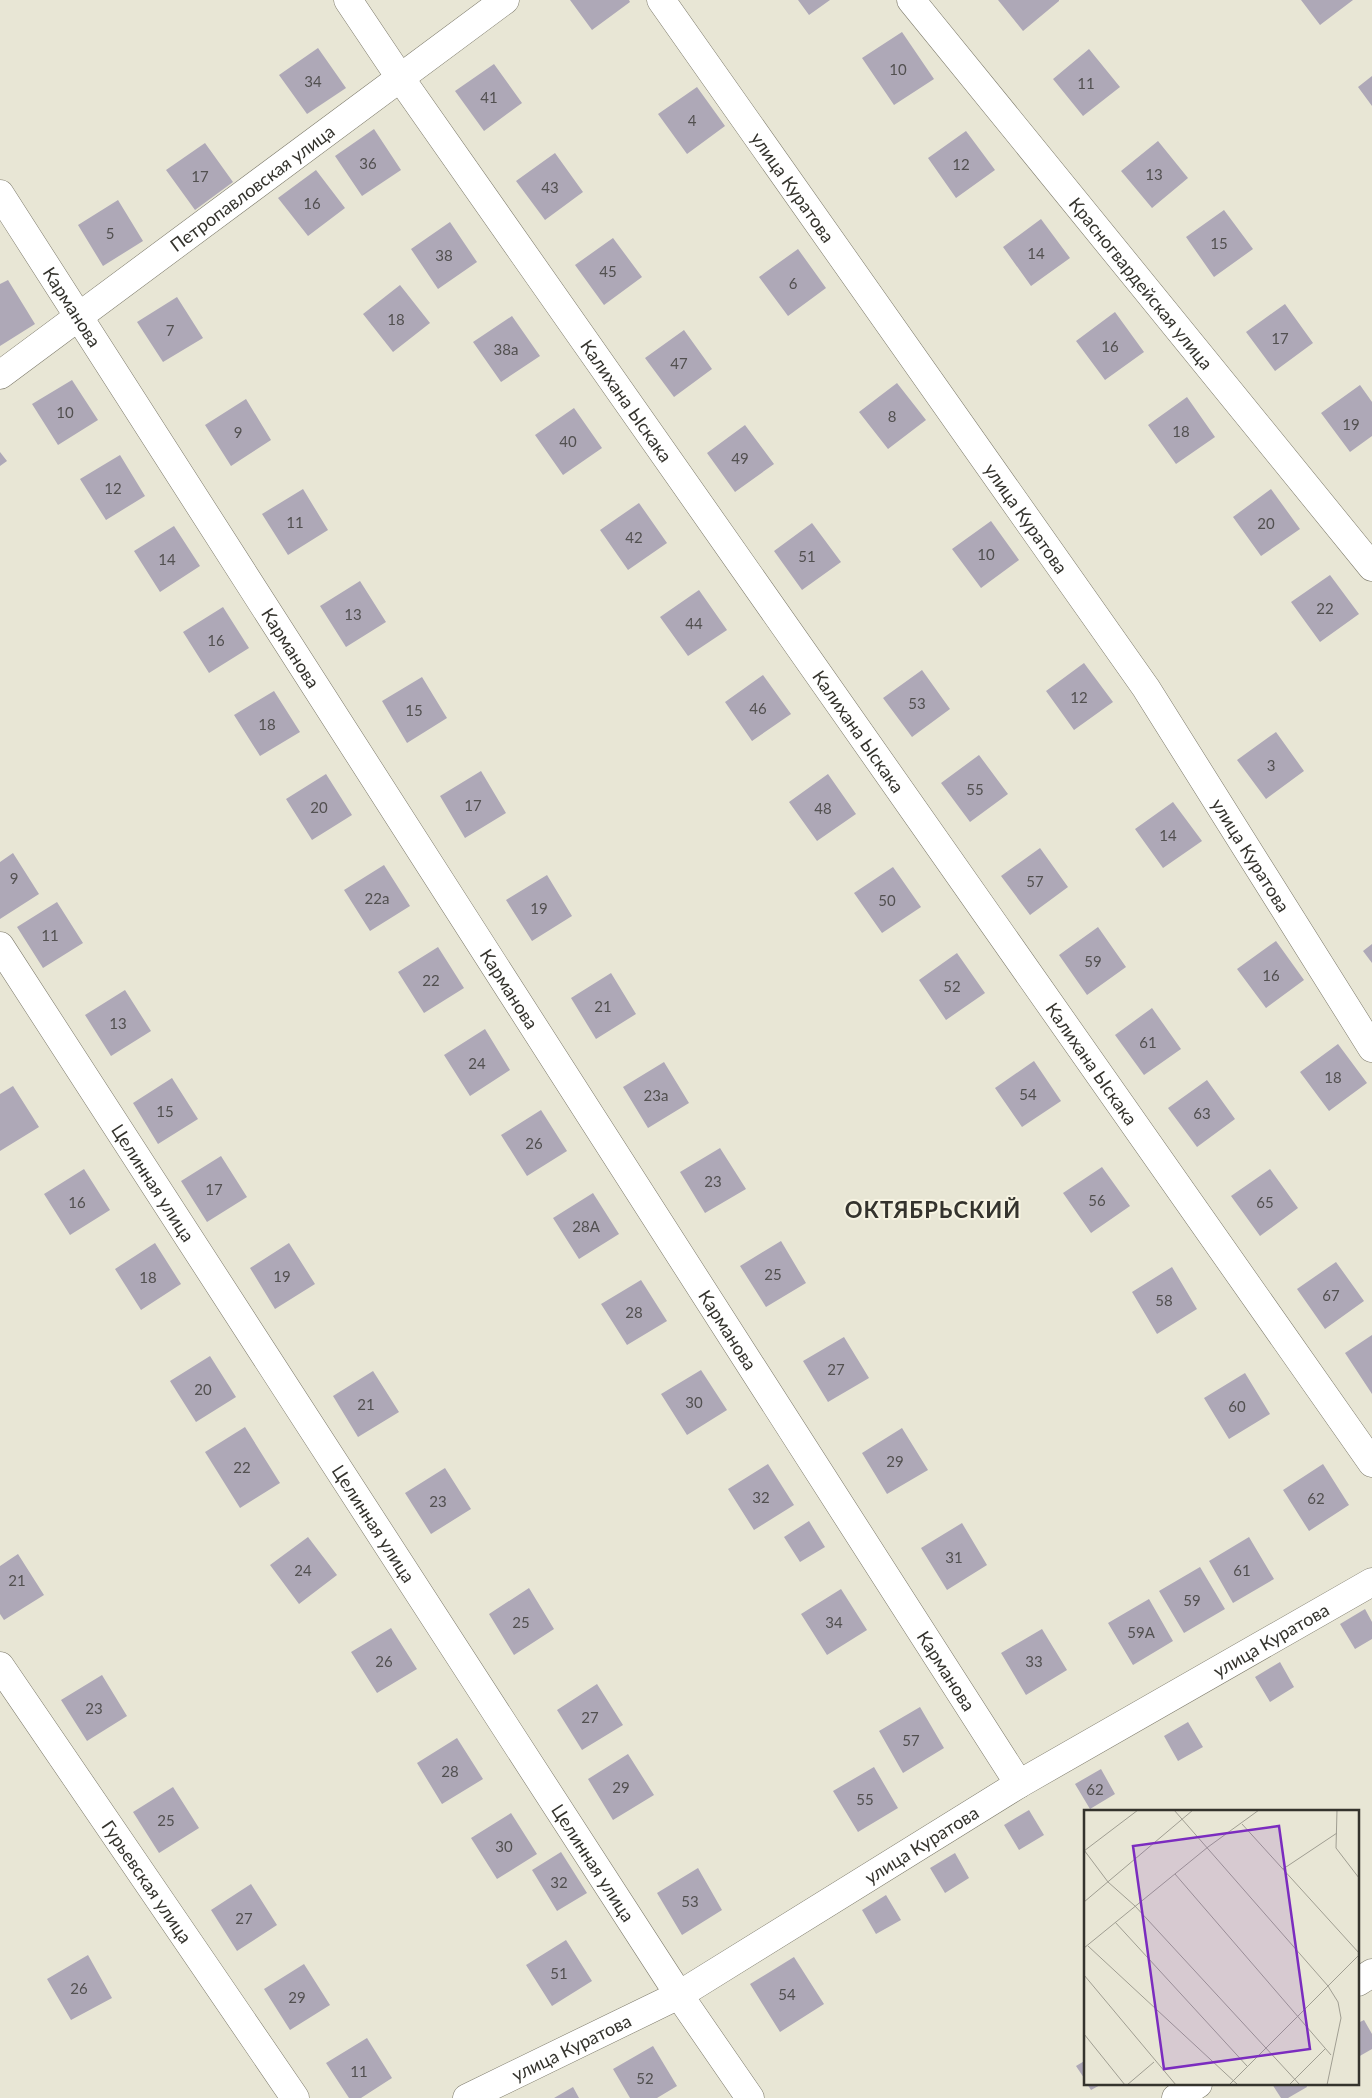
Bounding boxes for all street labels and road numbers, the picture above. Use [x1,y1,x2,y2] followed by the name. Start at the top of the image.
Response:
[166,120,339,256] street label: Петропавловская улица
[747,128,839,247] street label: улица Куратова
[1065,193,1218,374] street label: Красногвардейская улица
[39,263,106,351] street label: Карманова
[576,335,677,466] street label: Калихана Ыскака
[980,459,1073,578] street label: улица Куратова
[257,604,325,692] street label: Карманова
[808,666,909,797] street label: Калихана Ыскака
[1207,794,1295,916] street label: улица Куратова
[476,945,543,1033] street label: Карманова
[1041,998,1142,1129] street label: Калихана Ыскака
[107,1120,199,1246] street label: Целинная улица
[694,1286,762,1374] street label: Карманова
[328,1461,420,1587] street label: Целинная улица
[1209,1598,1333,1682] street label: улица Куратова
[913,1627,980,1715] street label: Карманова
[547,1800,640,1926] street label: Целинная улица
[860,1801,982,1888] street label: улица Куратова
[98,1816,197,1947] street label: Гурьевская улица
[508,2009,635,2086] street label: улица Куратова

